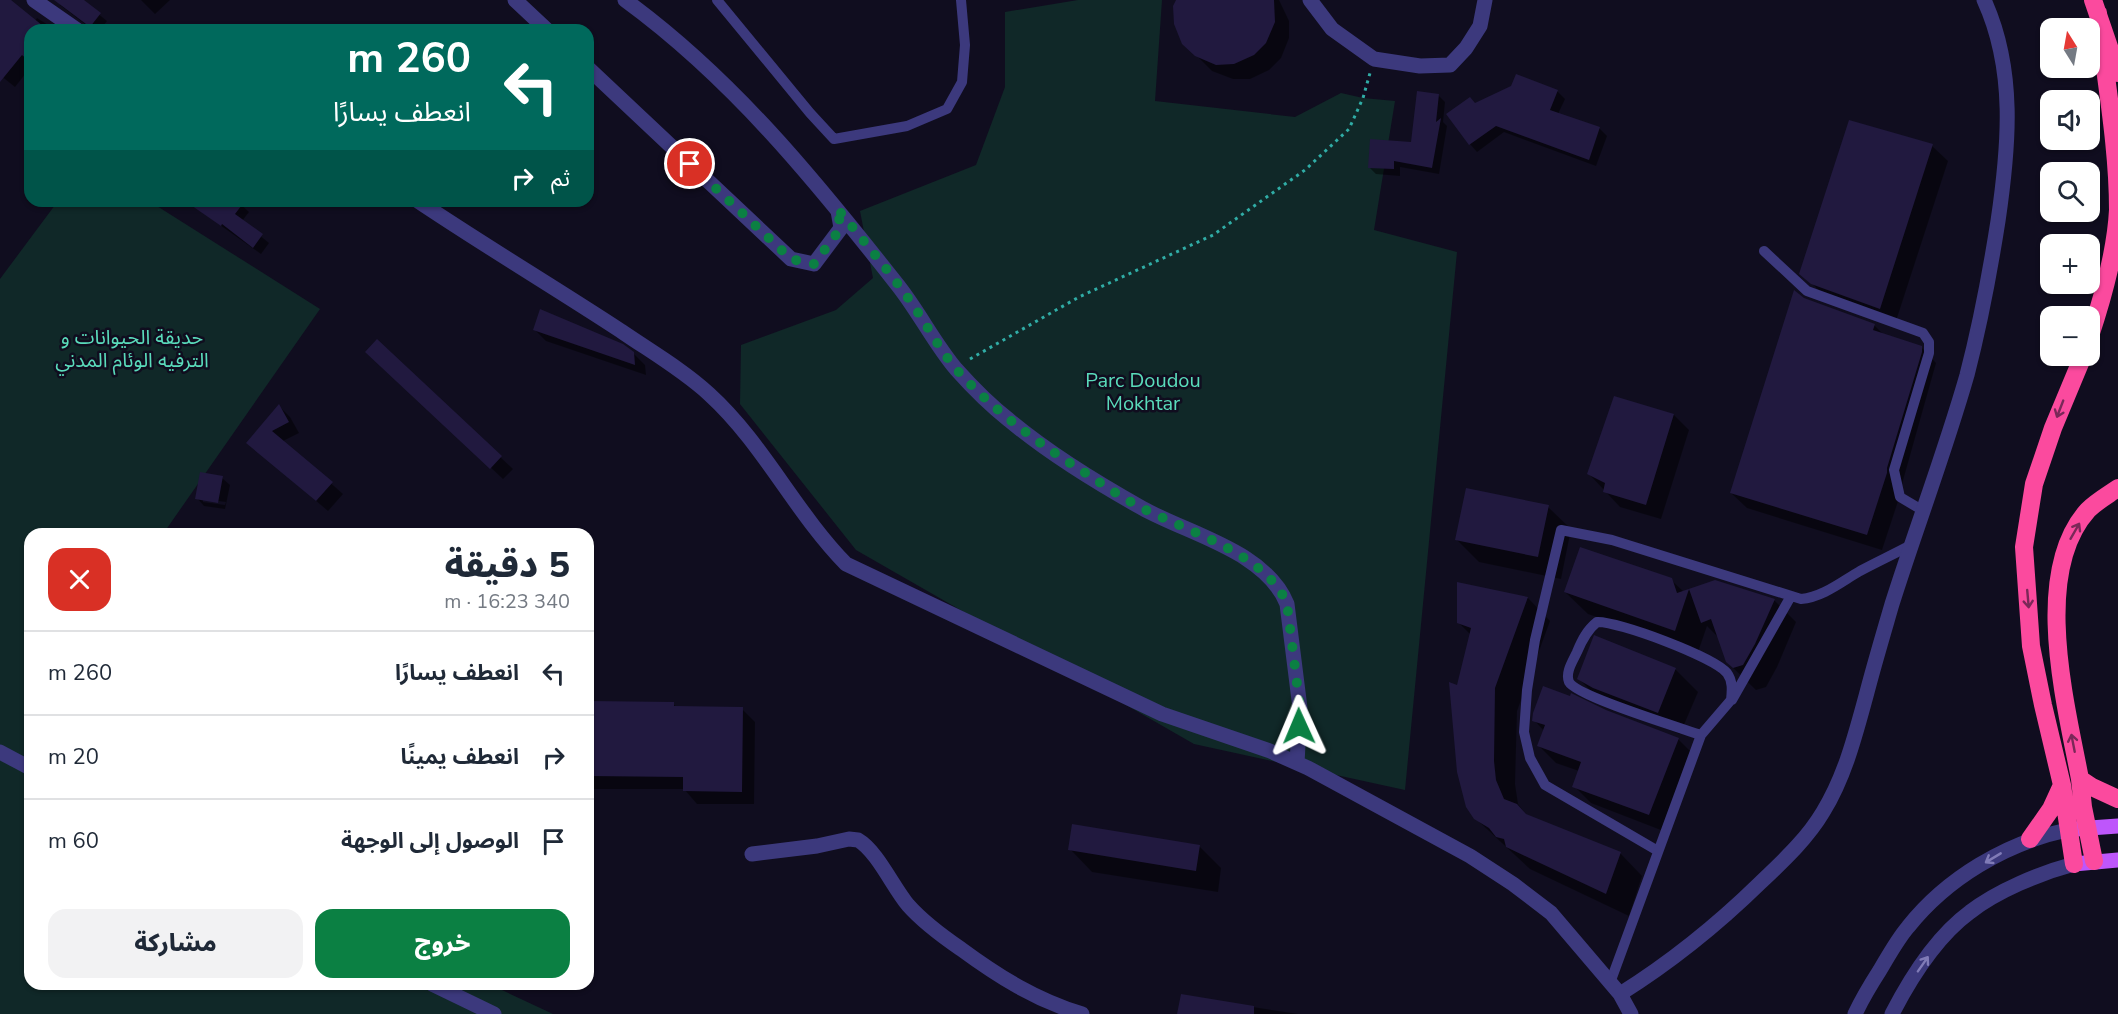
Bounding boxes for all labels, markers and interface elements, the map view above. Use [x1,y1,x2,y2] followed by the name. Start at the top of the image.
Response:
[2040,18,2100,78] north arrow
[2040,18,2100,366] map controls
[347,30,471,87] text: 260 m
[492,48,570,126] icon: left
[2040,90,2100,150] button: sound
[333,94,471,131] text: انعطف يسارًا
[664,138,715,189] pin
[673,147,706,180] icon: arrive
[506,162,539,195] icon: right
[2040,162,2100,222] button: search
[551,164,570,194] text: ثم
[2040,234,2100,294] button: +
[2040,306,2100,366] button: −
[55,324,209,375] park label: حديقة الحيوانات و الترفيه الوئام المدني
[1085,367,1201,417] park label: Parc Doudou Mokhtar
[2054,400,2065,418] one-way arrow
[2069,523,2081,540] one-way arrow
[444,541,570,590] text: 5 دقيقة
[48,548,111,611] button: close
[444,588,570,615] text: 340 m · 16:23
[2022,588,2033,608] one-way arrow
[537,657,570,690] icon: left
[48,658,112,688] text: 260 m
[395,658,519,688] text: انعطف يسارًا
[1267,694,1331,758] position arrow
[2067,734,2078,753] one-way arrow
[537,741,570,774] icon: right
[48,742,99,772] text: 20 m
[401,742,519,772] text: انعطف يمينًا
[537,825,570,858] icon: arrive
[48,826,99,856] text: 60 m
[341,826,519,856] text: الوصول إلى الوجهة
[1985,852,2002,864] one-way arrow
[48,909,303,978] button: مشاركة
[315,909,570,978] button: خروج
[1916,957,1929,973] one-way arrow

